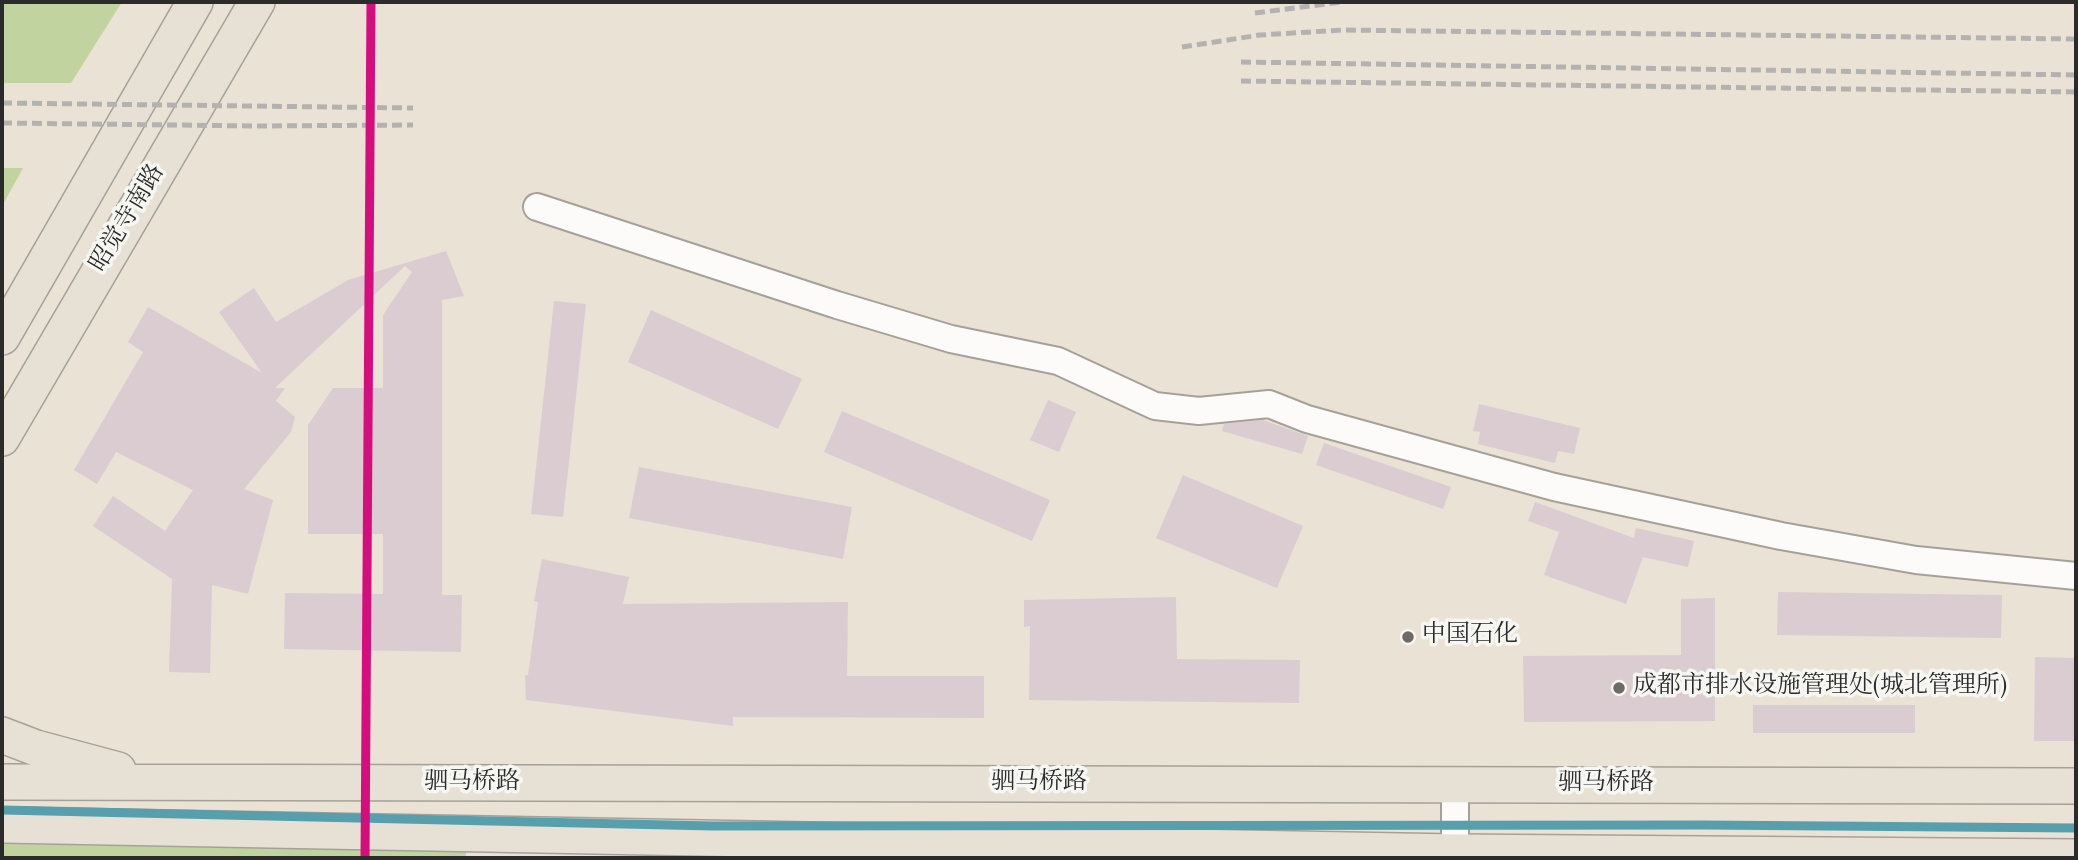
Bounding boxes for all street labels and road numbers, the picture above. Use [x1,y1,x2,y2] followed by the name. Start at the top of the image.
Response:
[86,160,172,278] street label: 昭觉寺南路
[424,770,520,798] street label: 驷马桥路
[991,770,1087,798] street label: 驷马桥路
[1558,771,1654,799] street label: 驷马桥路

